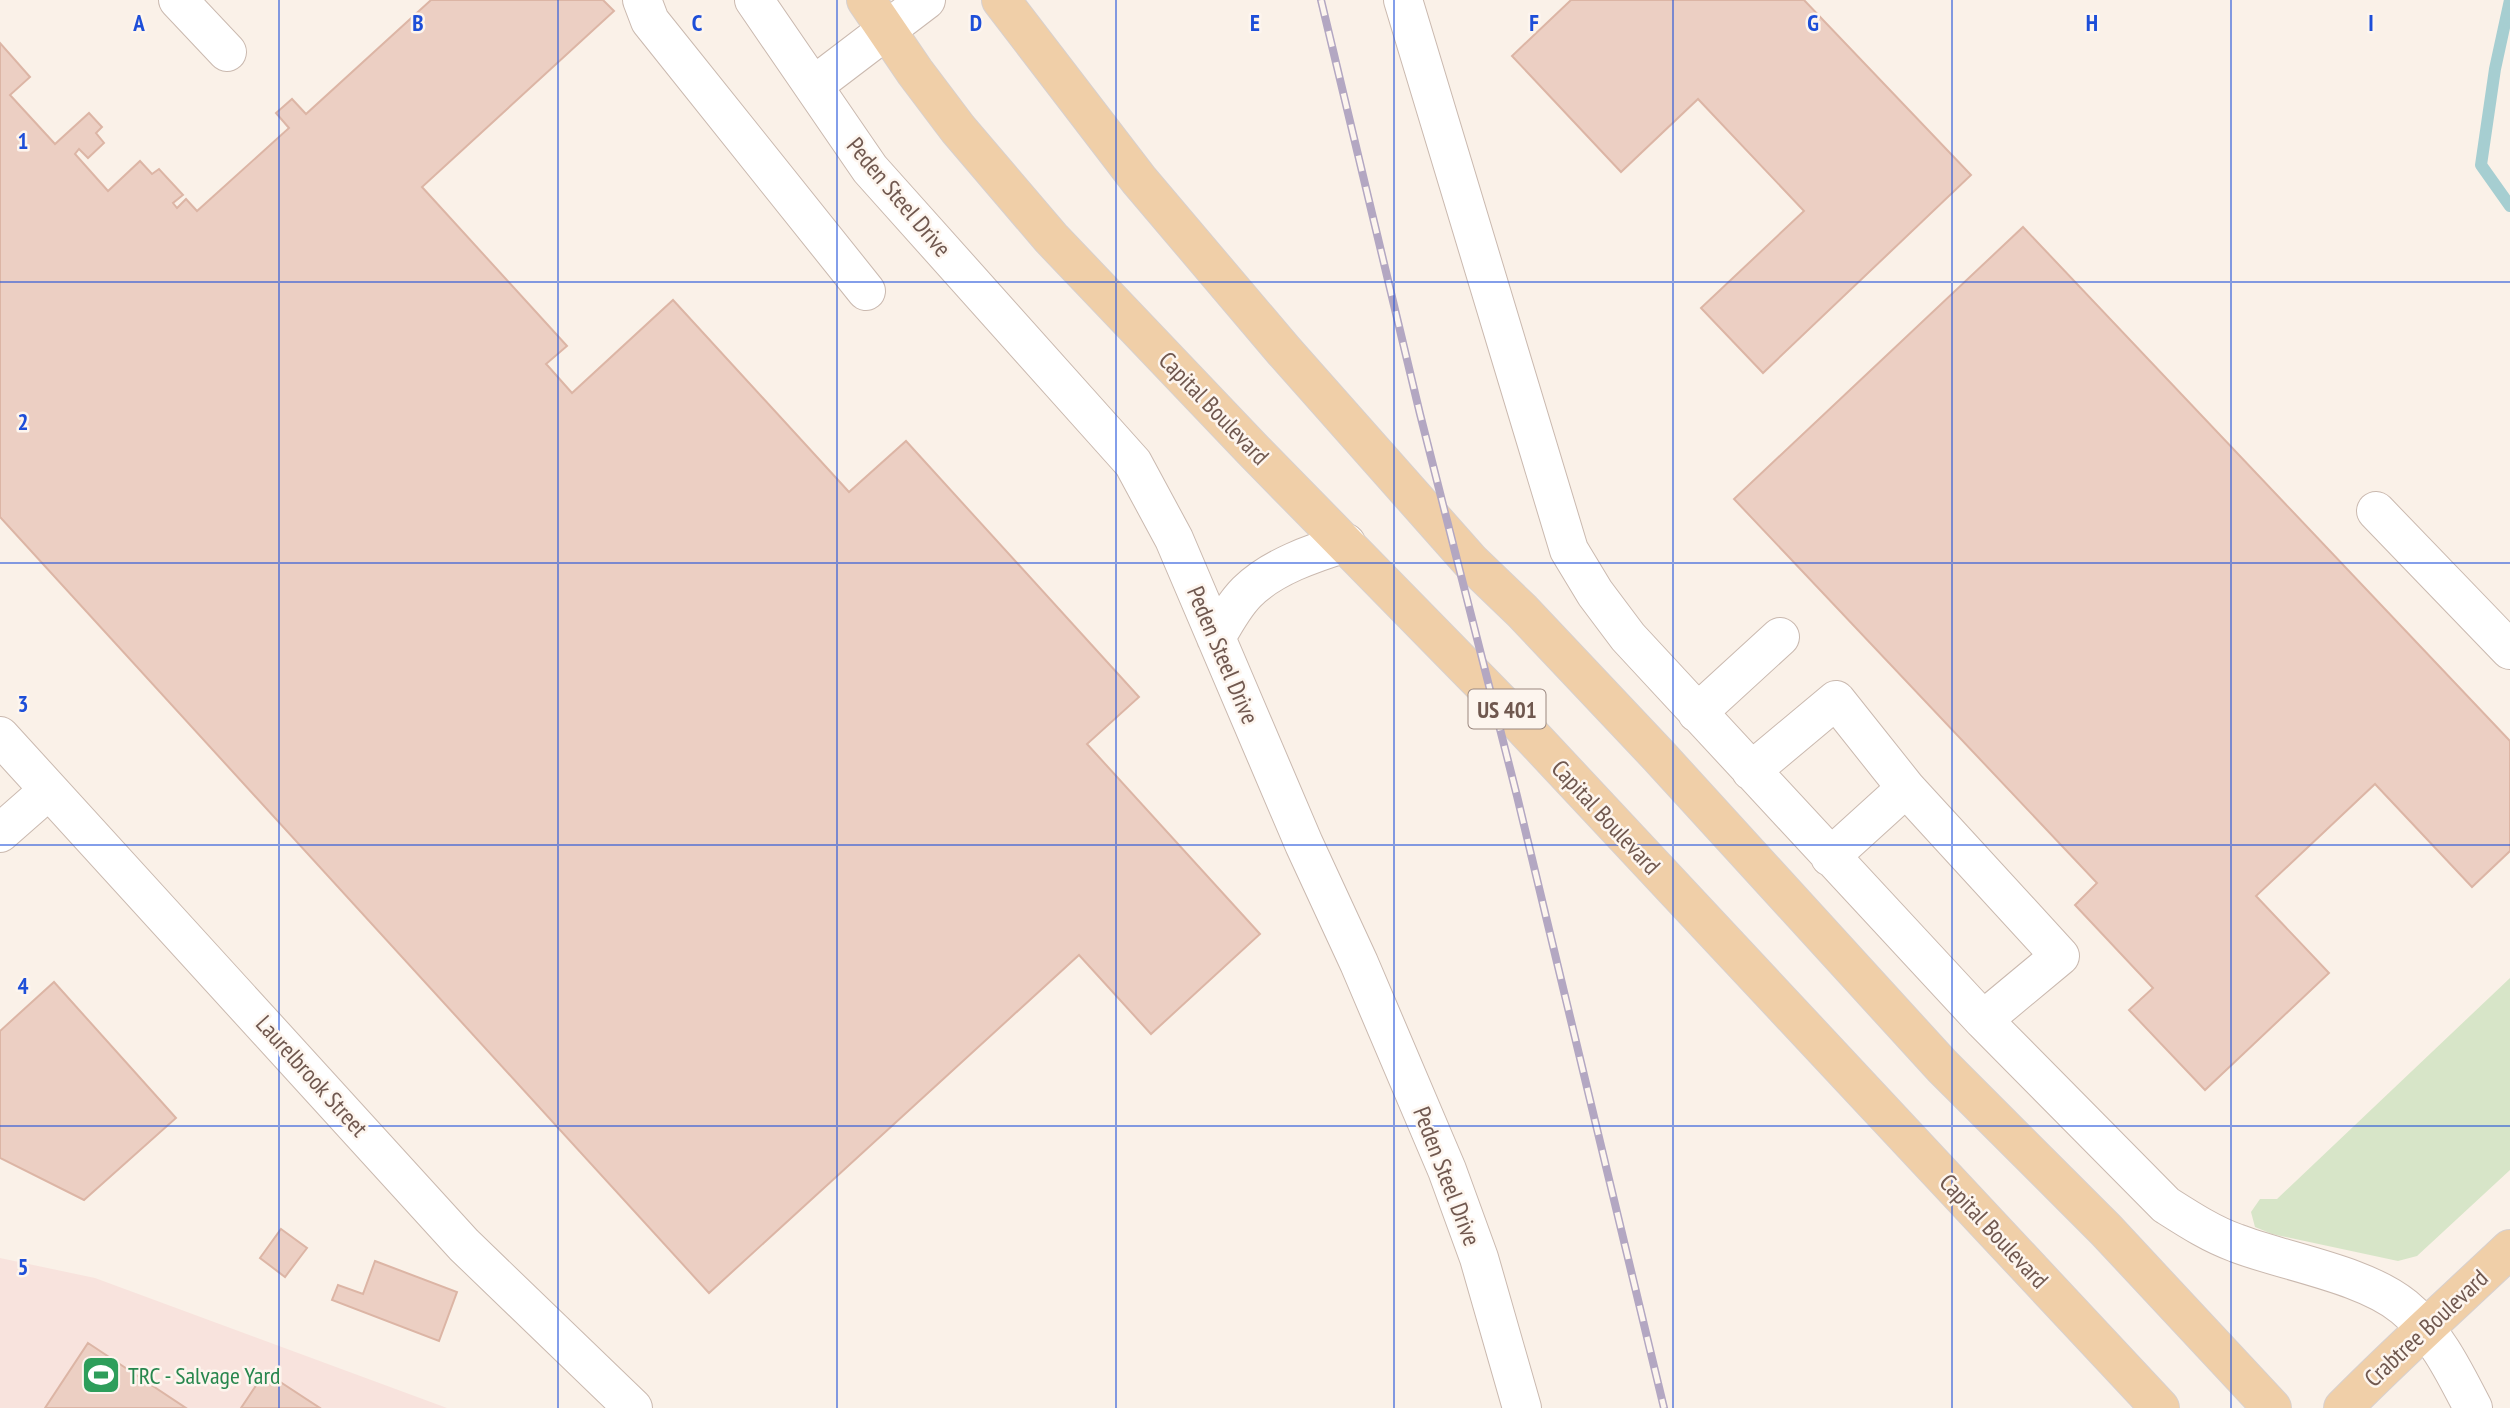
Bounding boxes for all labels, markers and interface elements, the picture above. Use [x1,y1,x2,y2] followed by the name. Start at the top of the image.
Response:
[132,8,145,37] text: A
[412,8,424,37] text: B
[692,8,703,37] text: C
[970,8,982,37] text: D
[1250,8,1260,37] text: E
[1529,8,1539,37] text: F
[1807,8,1819,37] text: G
[2086,8,2098,37] text: H
[2368,8,2374,37] text: I
[18,126,29,155] text: 1
[840,131,958,263] street label: Peden Steel Drive
[1152,345,1276,471] street label: Capital Boulevard
[18,407,29,436] text: 2
[1180,581,1266,729] street label: Peden Steel Drive
[18,689,29,718] text: 3
[1468,690,1546,729] road number: US 401
[1545,753,1667,881] street label: Capital Boulevard
[18,971,29,1000] text: 4
[249,1009,375,1144] street label: Laurelbrook Street
[1406,1102,1488,1250] street label: Peden Steel Drive
[1933,1167,2055,1295] street label: Capital Boulevard
[18,1252,29,1281] text: 5
[2358,1263,2494,1393] street label: Crabtree Boulevard
[80,1354,122,1396] sports icon: TRC - Salvage Yard
[128,1360,280,1391] place label: TRC - Salvage Yard

